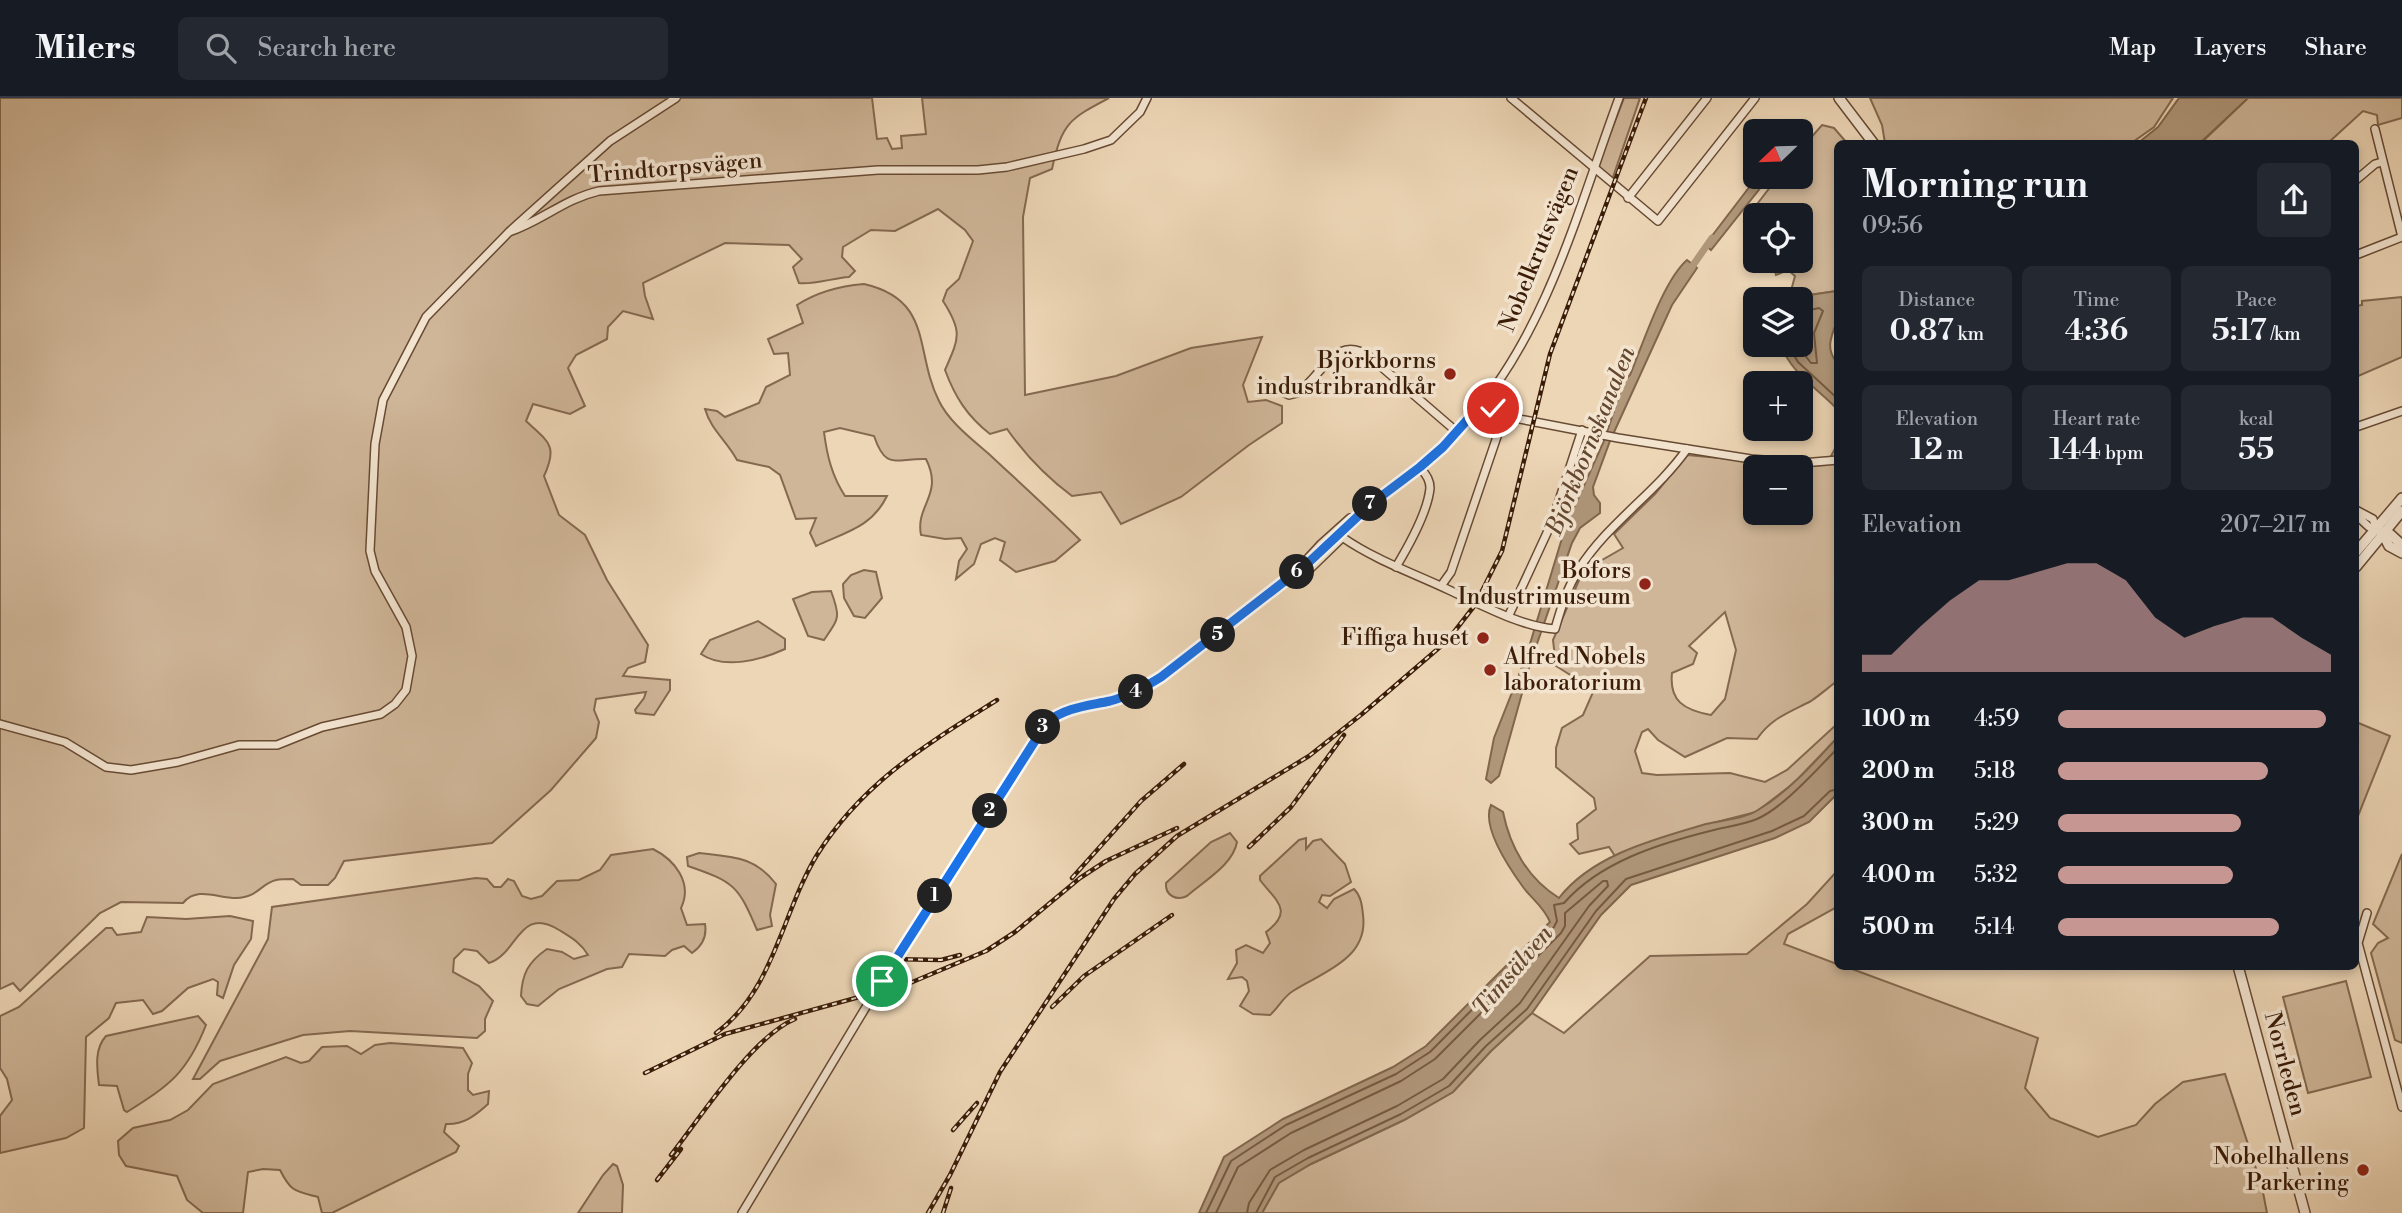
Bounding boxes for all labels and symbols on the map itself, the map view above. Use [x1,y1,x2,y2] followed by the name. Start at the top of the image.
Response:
[1743,119,1813,189] north arrow
[587,146,764,190] street label: Trindtorpsvägen
[1493,162,1585,336] street label: Nobelkrutsvägen
[1539,342,1643,541] water label: Björkbornskanalen
[1256,347,1436,401] place label: Björkborns industribrandkår
[1442,366,1458,382] marker: Björkborns industribrandkår
[1463,378,1523,438] pin
[1352,486,1388,522] pin: 7
[1280,554,1314,589] pin: 6
[1458,557,1631,611] place label: Bofors Industrimuseum
[1637,576,1653,592] marker: Bofors Industrimuseum
[1200,618,1236,652] pin: 5
[1341,624,1469,652] place label: Fiffiga huset
[1475,630,1491,646] marker: Fiffiga huset
[1503,643,1645,697] place label: Alfred Nobels laboratorium
[1482,662,1498,678] marker: Alfred Nobels laboratorium
[1118,674,1154,710] pin: 4
[1026,710,1060,744] pin: 3
[972,794,1007,828] pin: 2
[918,878,953,914] pin: 1
[1466,919,1560,1023] water label: Timsälven
[852,951,912,1011] pin
[2258,1009,2312,1119] street label: Norrleden
[2213,1143,2349,1197] place label: Nobelhallens Parkering
[2355,1162,2371,1178] marker: Nobelhallens Parkering

